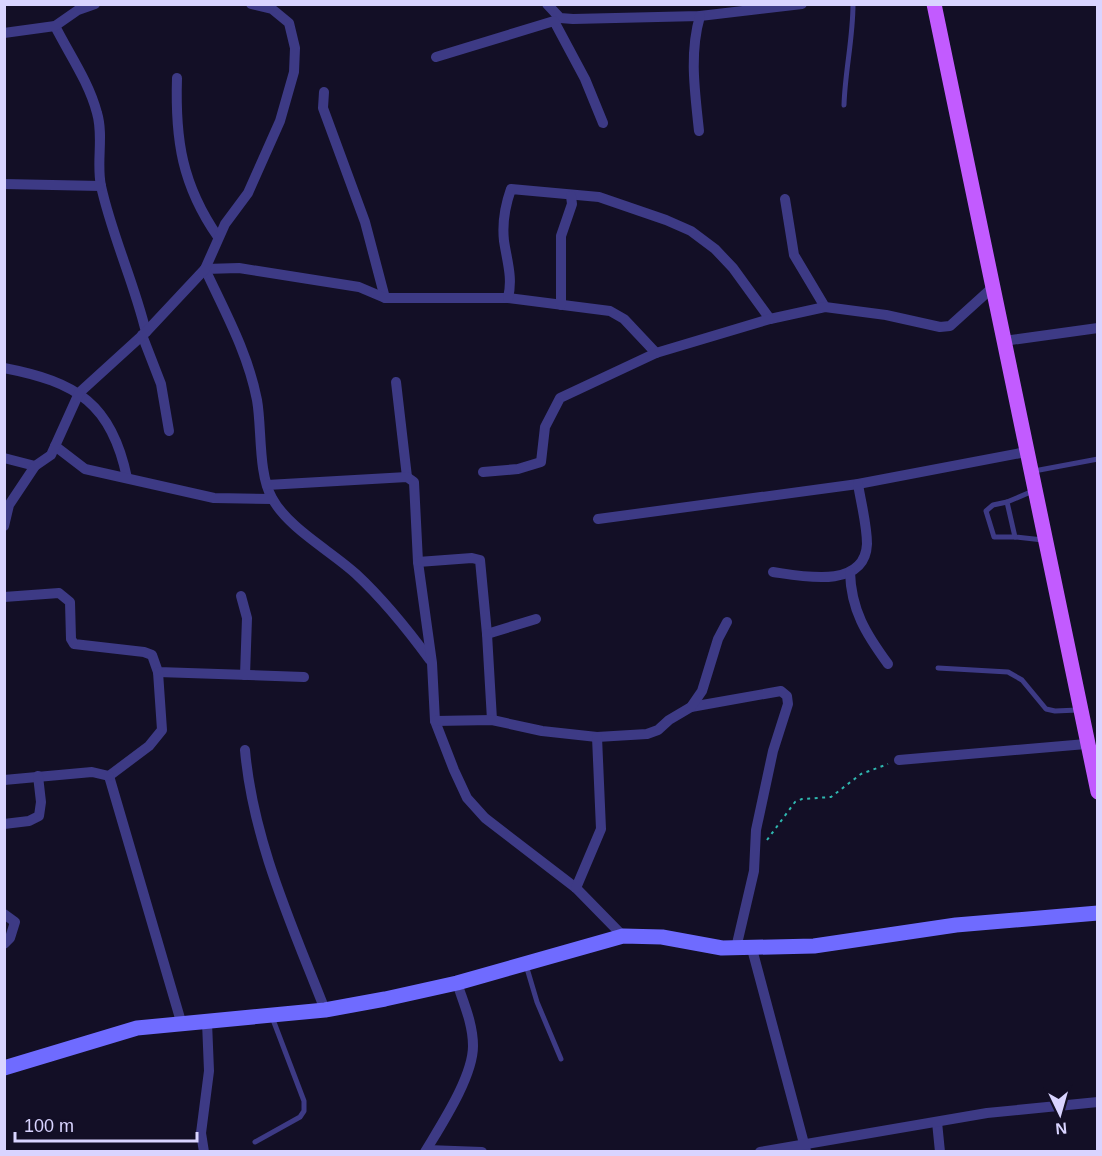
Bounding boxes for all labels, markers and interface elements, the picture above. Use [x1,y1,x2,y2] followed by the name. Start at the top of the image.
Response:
[1030,1084,1090,1144] north arrow
[15,1105,196,1143] scale bar
[24,1116,74,1136] text: 100 m
[1055,1119,1068,1137] text: N

